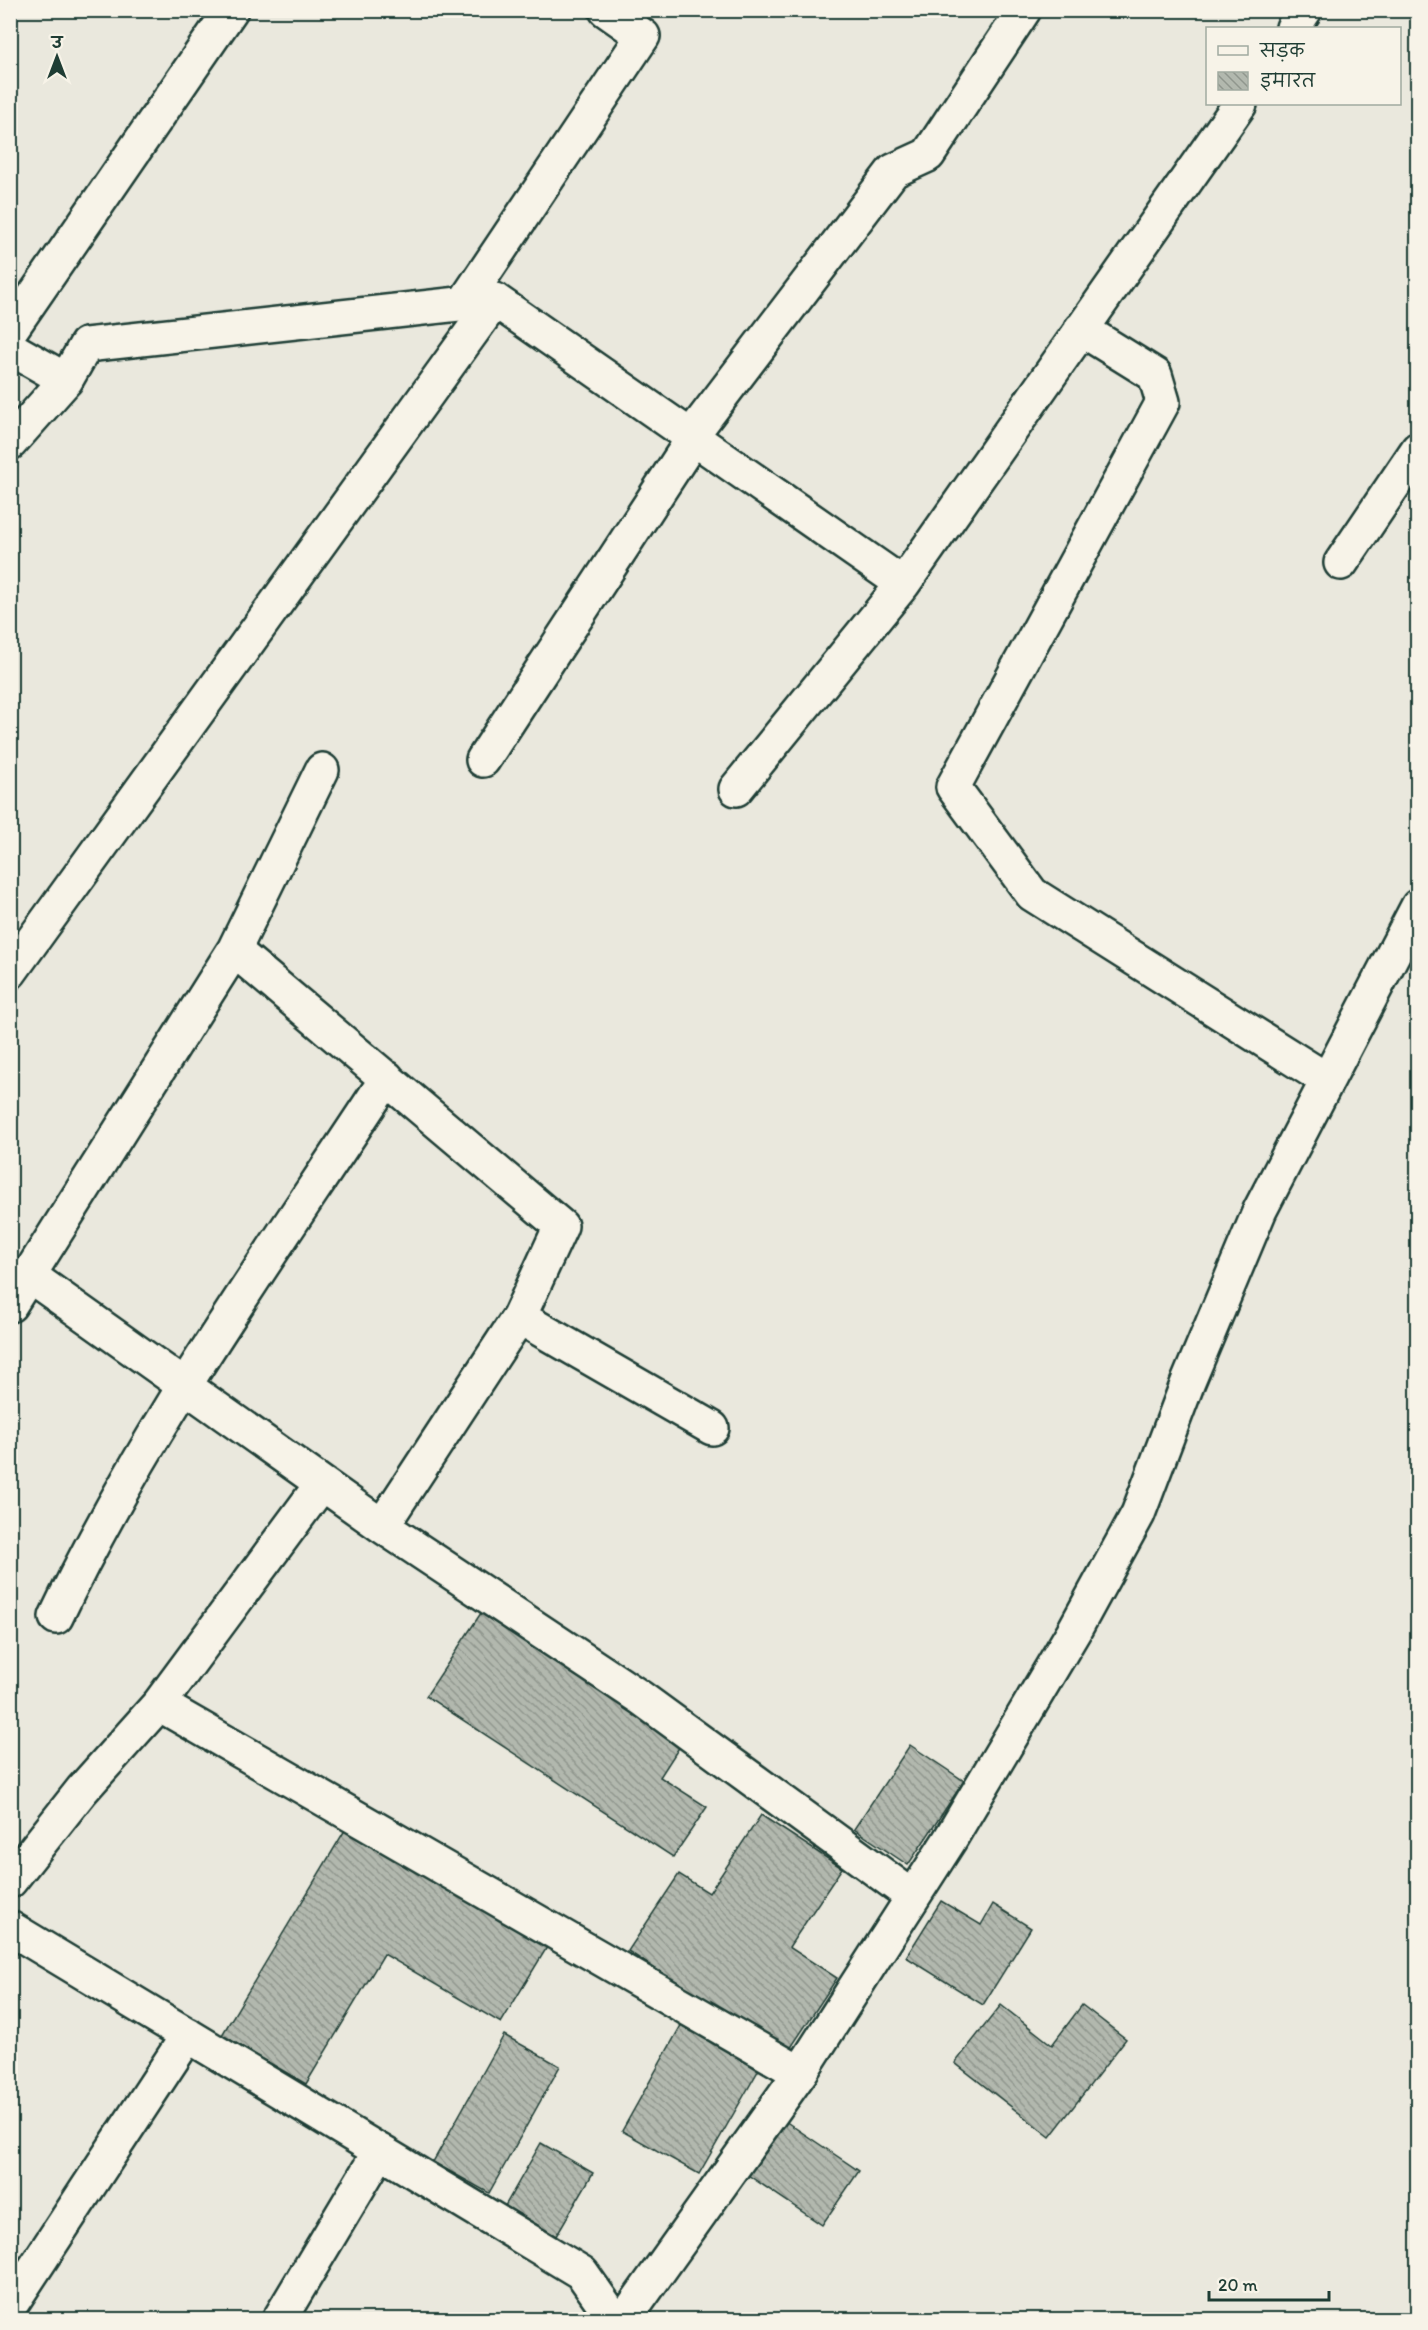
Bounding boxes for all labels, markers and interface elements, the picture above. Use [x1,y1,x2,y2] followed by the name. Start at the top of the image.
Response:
[27,27,87,87] north arrow
[1206,27,1401,105] legend
[50,33,64,52] text: उ
[1259,40,1305,62] text: सड़क
[1260,70,1316,92] text: इमारत
[1209,2264,1329,2302] scale bar
[1218,2274,1258,2296] text: 20 m

